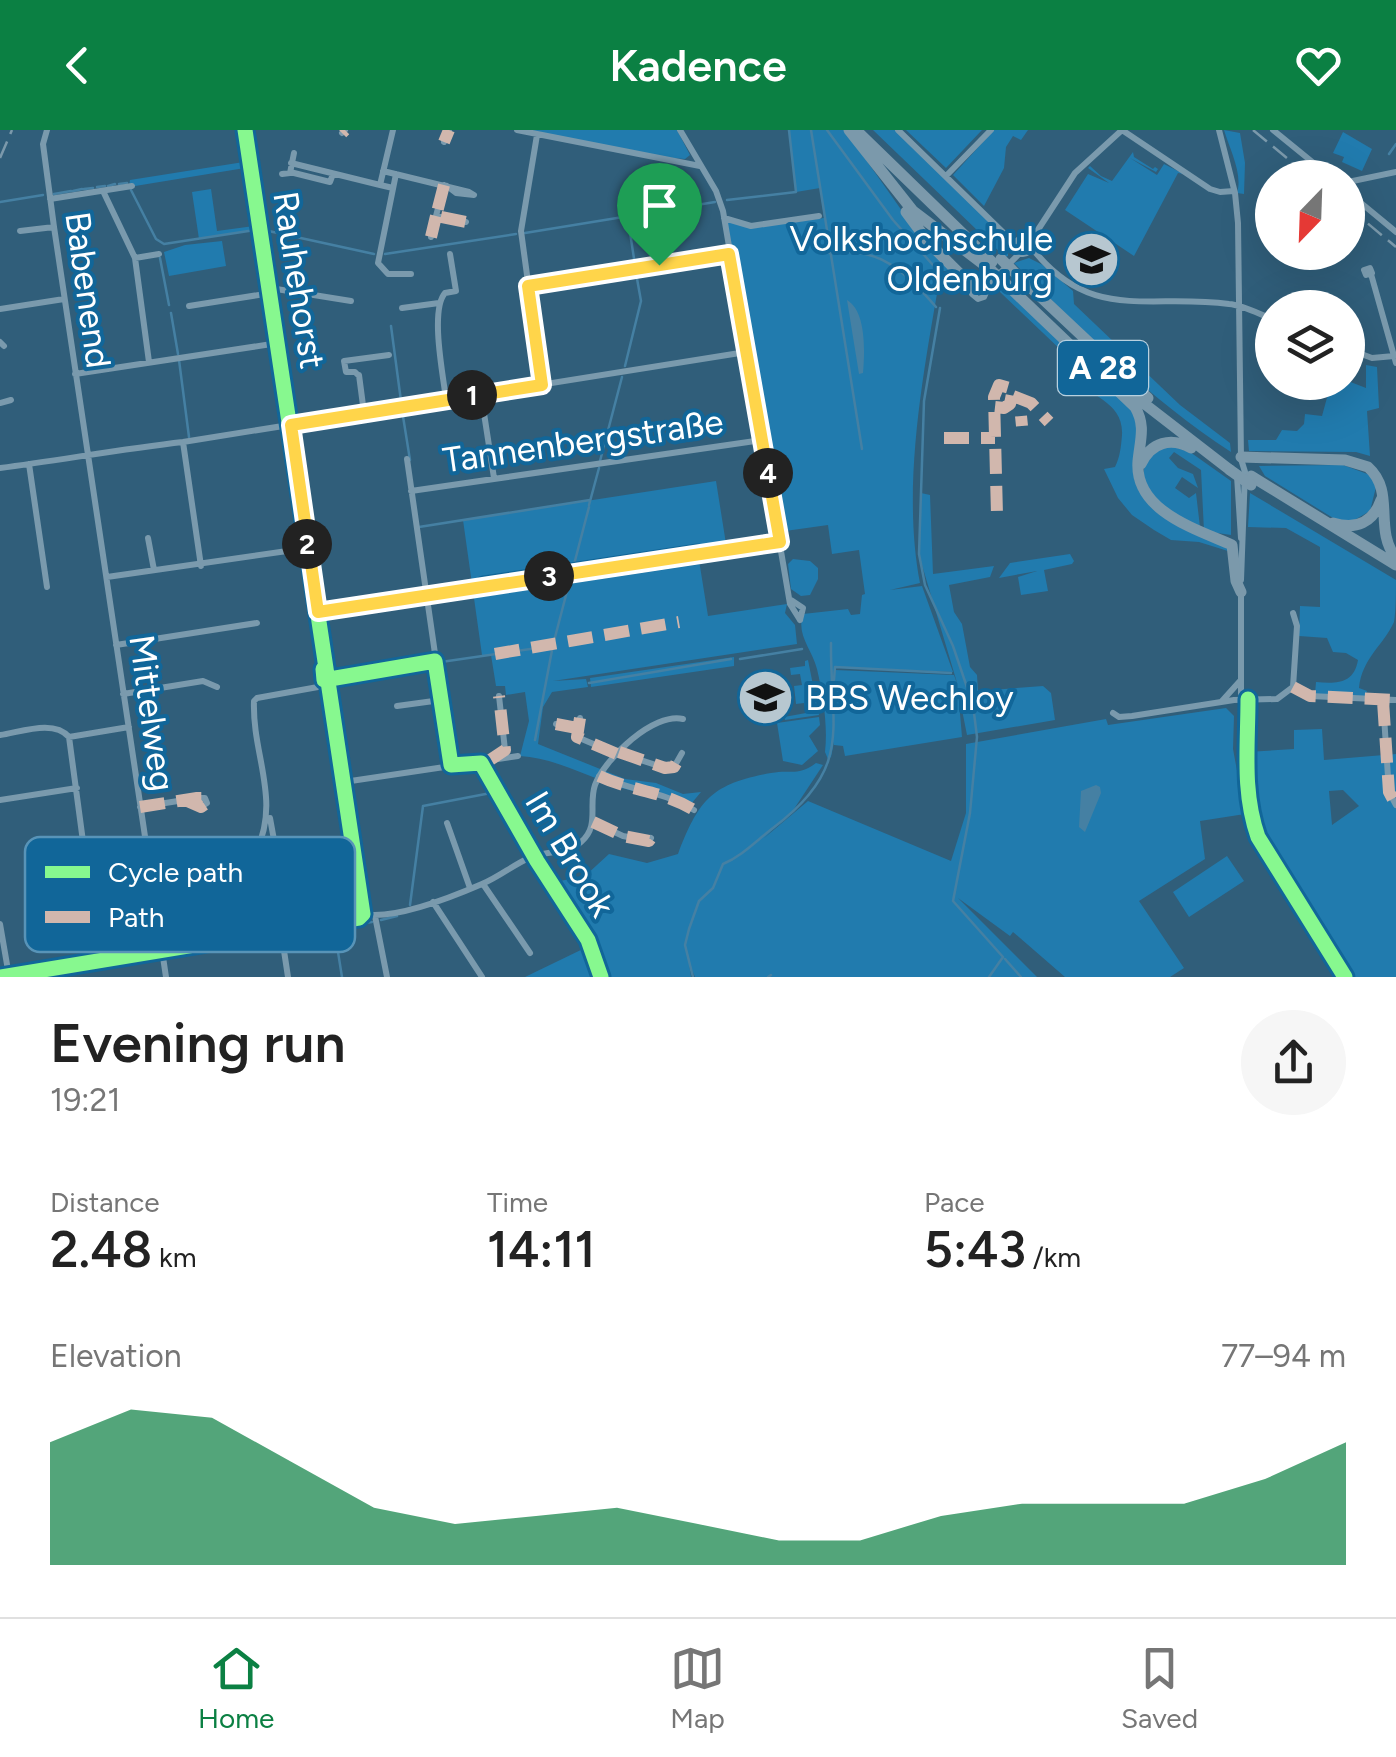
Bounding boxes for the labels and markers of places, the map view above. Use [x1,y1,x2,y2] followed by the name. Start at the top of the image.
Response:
[617,163,702,266] pin
[789,218,1053,300] place label: Volkshochschule Oldenburg
[1062,229,1122,289] school or university icon: Volkshochschule Oldenburg
[447,370,497,420] pin: 1
[743,448,793,498] pin: 4
[282,519,332,569] pin: 2
[524,551,574,601] pin: 3
[736,668,796,728] school or university icon: BBS Wechloy
[805,677,1014,719] place label: BBS Wechloy

